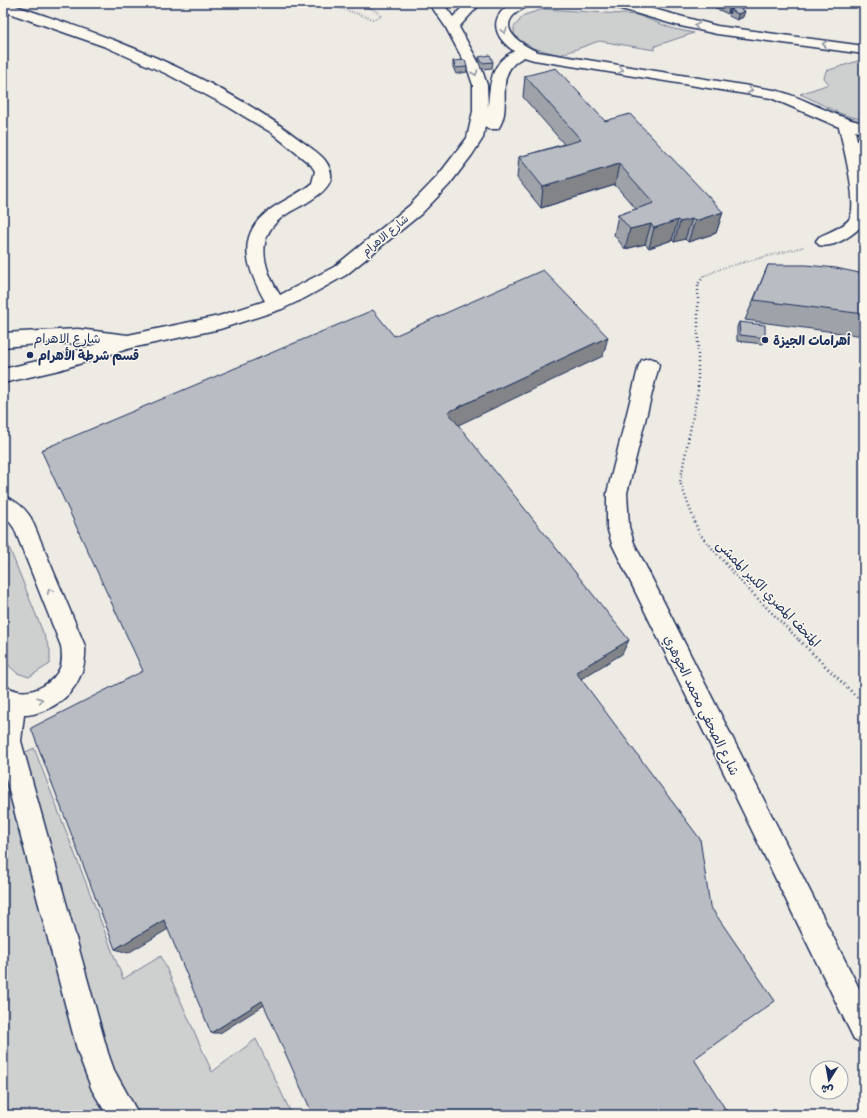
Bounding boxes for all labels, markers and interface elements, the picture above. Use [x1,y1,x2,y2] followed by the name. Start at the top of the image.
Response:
[694,22,700,30] one-way arrow
[499,27,508,34] one-way arrow
[822,40,828,49] one-way arrow
[618,65,624,74] one-way arrow
[471,69,479,76] one-way arrow
[747,85,753,94] one-way arrow
[359,211,413,260] street label: شارع الاهرام
[33,329,101,349] street label: شارع الاهرام
[773,331,851,349] place label: أهرامات الجيزة
[760,335,770,345] marker: أهرامات الجيزة
[38,346,139,366] place label: قسم شرطة الأهرام
[25,350,35,360] marker: قسم شرطة الأهرام
[712,535,825,651] street label: المتحف المصري الكبير الممشى
[47,587,55,594] one-way arrow
[657,632,744,780] street label: شارع الصحفي محمد الجوهري
[37,696,44,704] one-way arrow
[809,1060,849,1100] north arrow
[820,1082,834,1098] text: ش

